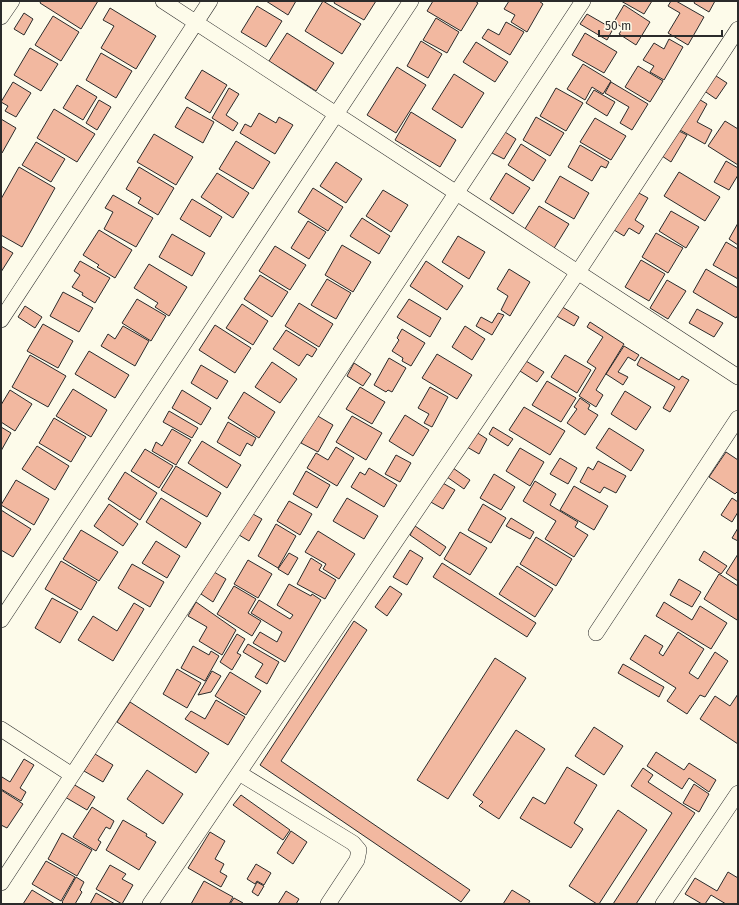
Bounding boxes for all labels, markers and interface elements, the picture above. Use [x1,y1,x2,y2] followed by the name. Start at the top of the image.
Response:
[599,12,722,38] scale bar
[605,19,631,33] text: 50 m

